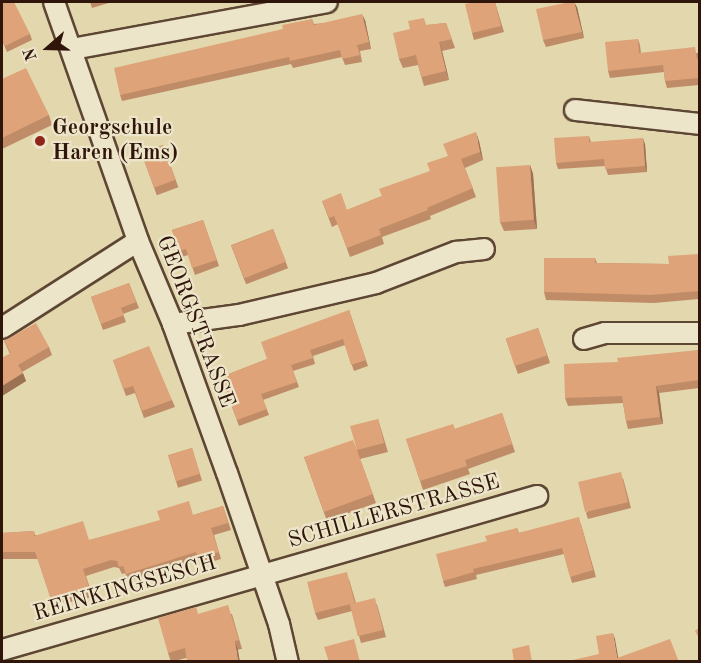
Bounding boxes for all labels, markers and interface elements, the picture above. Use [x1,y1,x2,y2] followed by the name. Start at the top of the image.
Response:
[18,18,78,78] north arrow
[21,46,41,63] text: N
[52,115,178,166] place label: Georgschule Haren (Ems)
[33,134,47,148] marker: Georgschule Haren (Ems)
[150,232,240,412] street label: GEORGSTRASSE
[285,469,503,555] street label: SCHILLERSTRASSE
[30,550,220,628] street label: REINKINGSESCH

